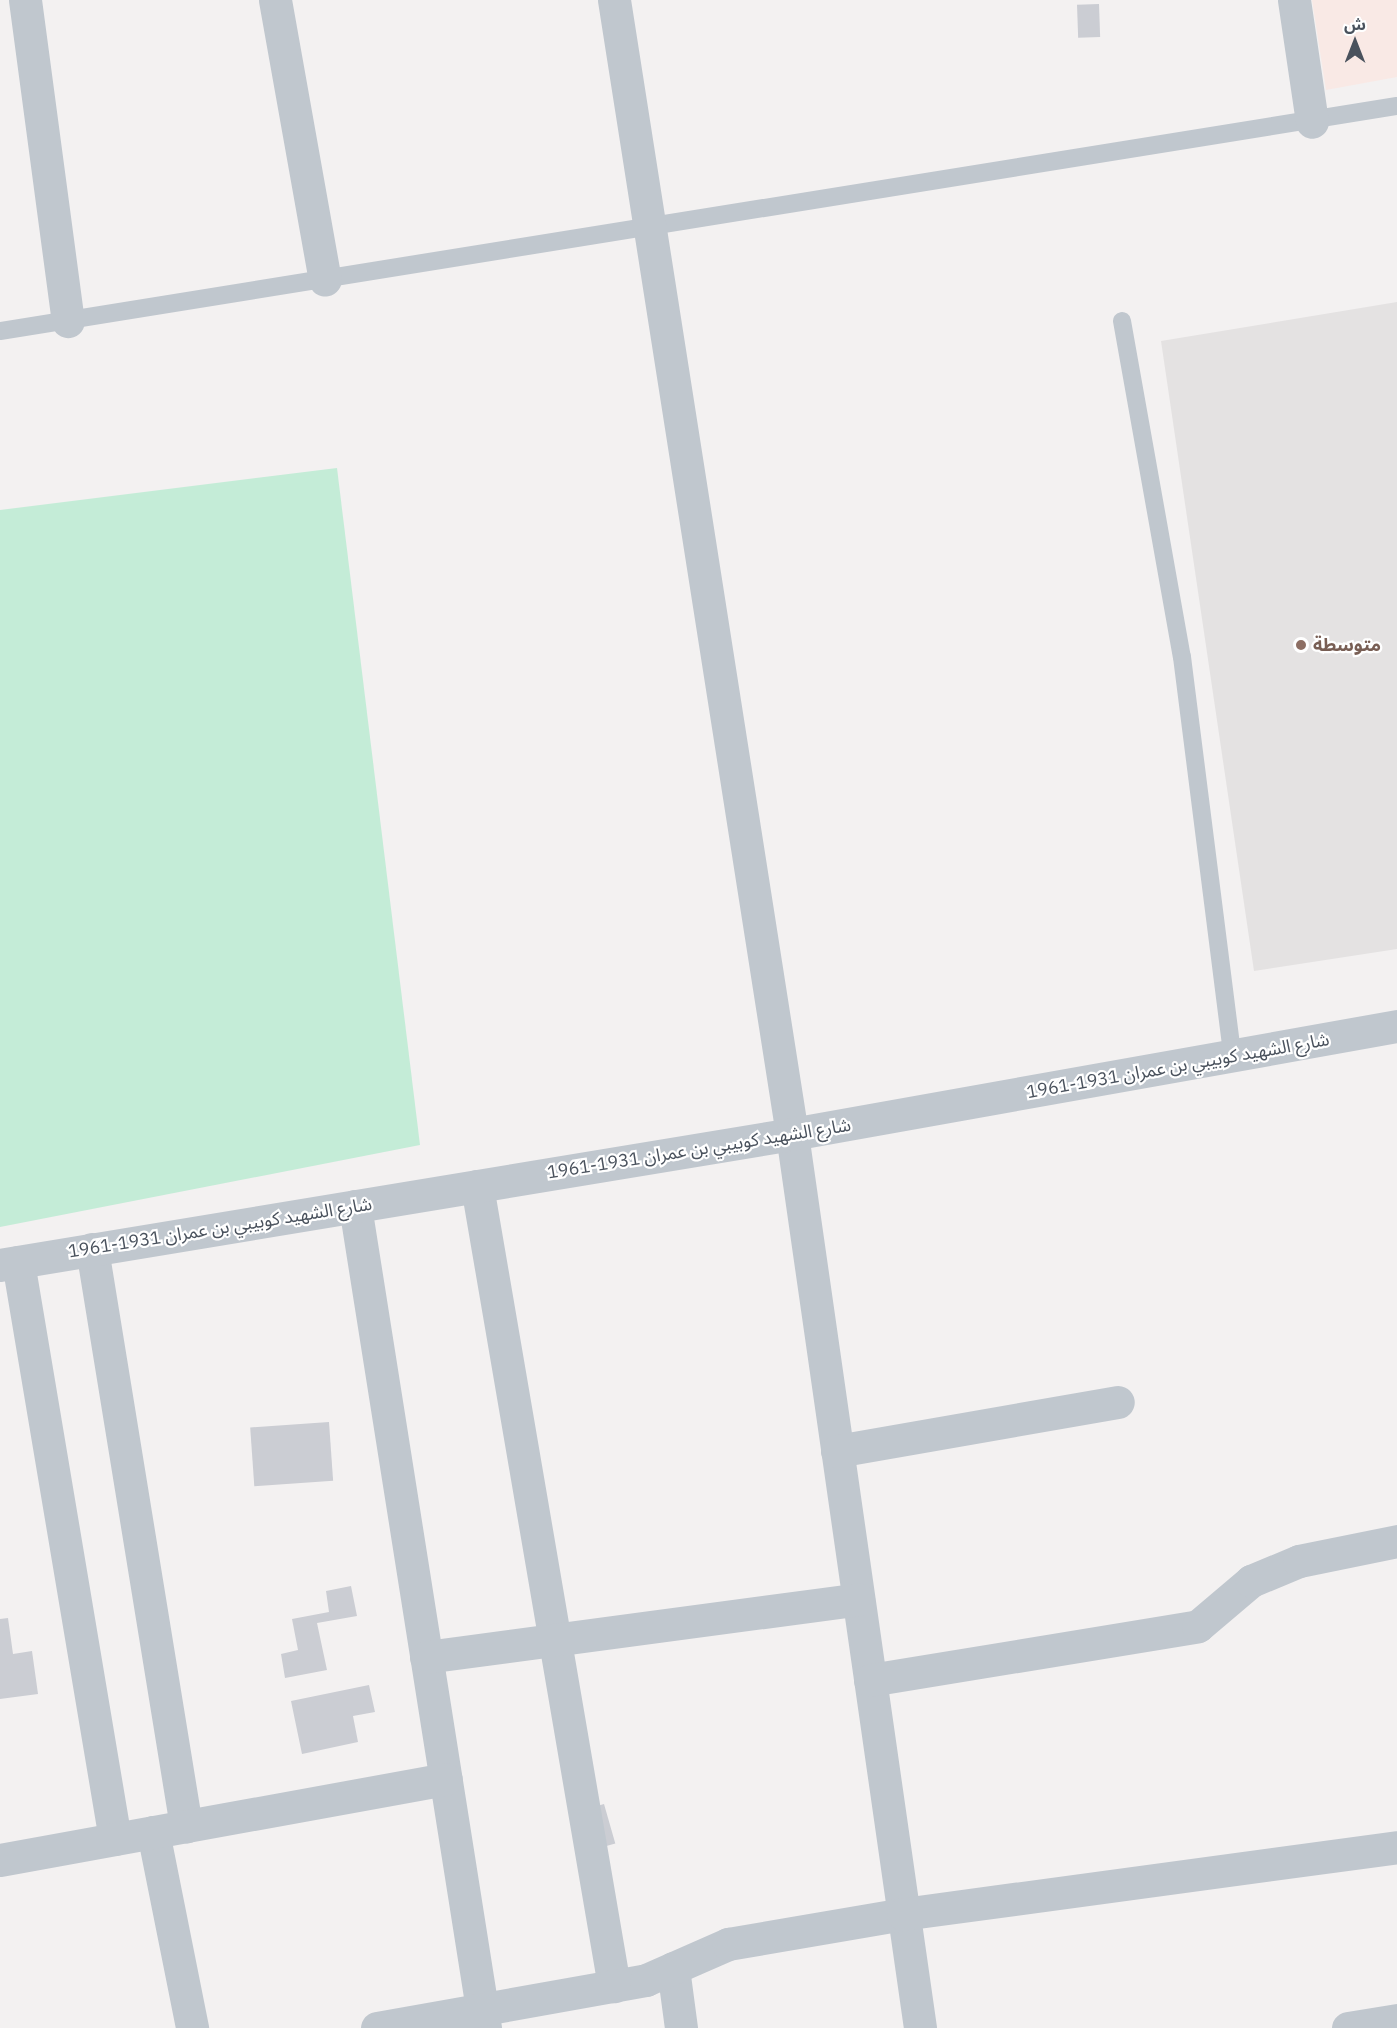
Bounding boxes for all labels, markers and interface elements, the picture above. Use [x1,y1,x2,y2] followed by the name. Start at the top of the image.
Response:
[1325,12,1385,72] north arrow
[1344,14,1366,34] text: ش
[1313,634,1381,656] place label: متوسطة
[1294,638,1308,652] marker: متوسطة
[1025,1029,1331,1103] street label: شارع الشهيد كوبيبي بن عمران 1931-1961
[546,1114,852,1184] street label: شارع الشهيد كوبيبي بن عمران 1931-1961
[67,1193,373,1263] street label: شارع الشهيد كوبيبي بن عمران 1931-1961

